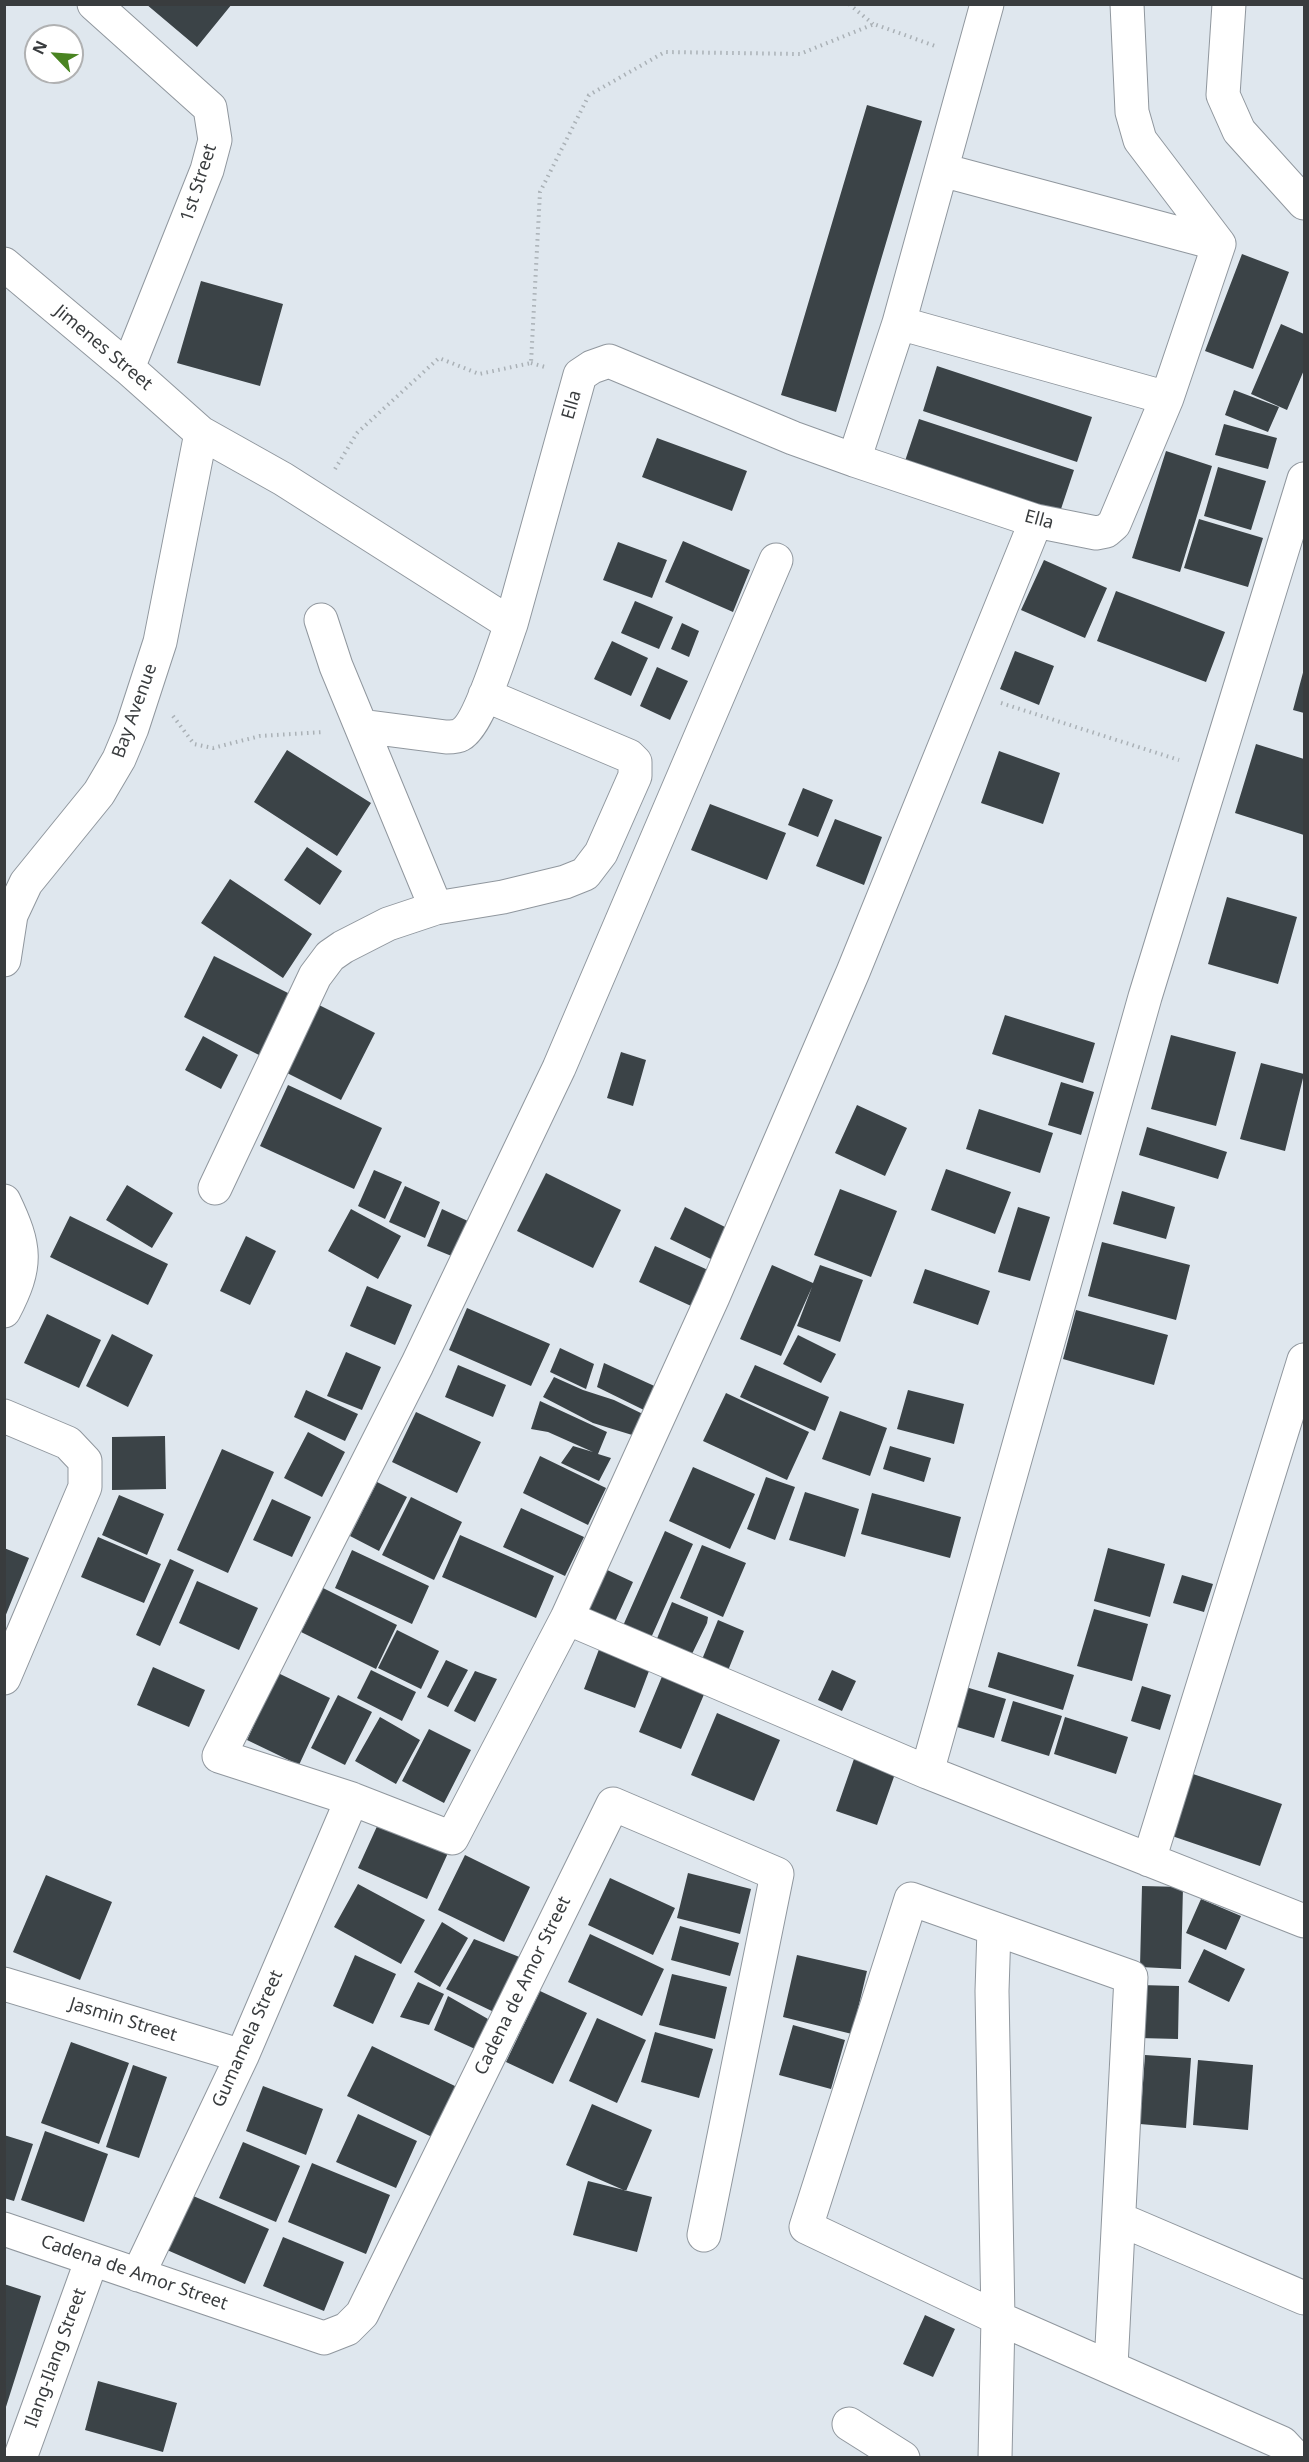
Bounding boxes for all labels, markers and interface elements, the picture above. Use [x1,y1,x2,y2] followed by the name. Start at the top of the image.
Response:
[24,24,84,84] north arrow
[27,37,52,58] text: N
[176,141,222,225] street label: 1st Street
[50,301,156,395] street label: Jimenes Street
[558,388,586,422] street label: Ella
[1022,506,1056,534] street label: Ella
[108,661,162,761] street label: Bay Avenue
[470,1893,576,2079] street label: Cadena de Amor Street
[208,1967,288,2111] street label: Gumamela Street
[67,1993,179,2047] street label: Jasmin Street
[38,2231,230,2315] street label: Cadena de Amor Street
[21,2285,91,2431] street label: Ilang-Ilang Street

